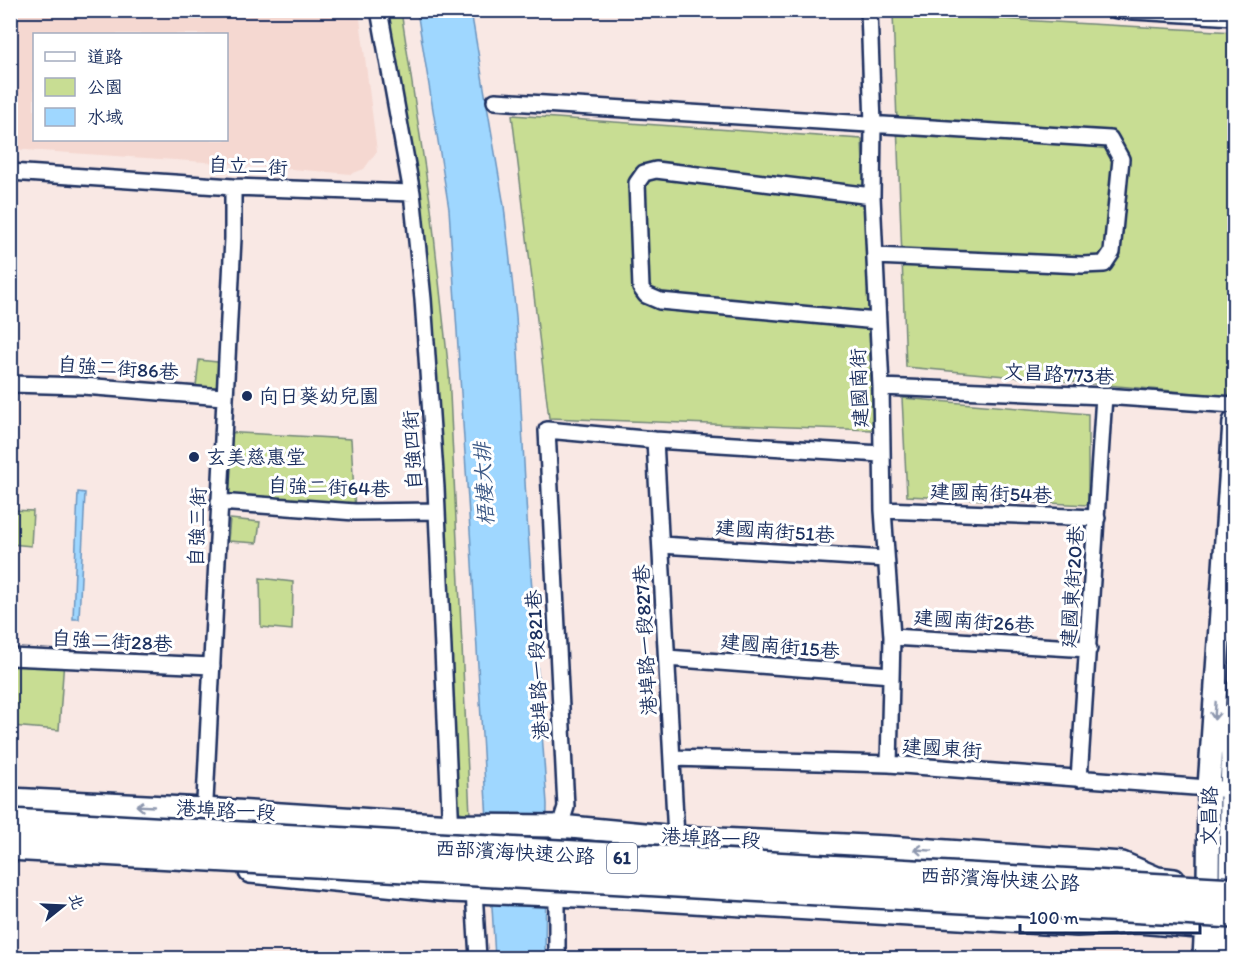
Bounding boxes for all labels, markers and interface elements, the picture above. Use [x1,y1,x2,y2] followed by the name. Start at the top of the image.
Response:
[33,33,228,141] legend
[87,46,123,68] text: 道路
[87,76,123,98] text: 公園
[87,106,123,128] text: 水域
[207,152,289,180] street label: 自立二街
[846,348,872,428] street label: 建國南街
[57,352,180,384] street label: 自強二街86巷
[1003,359,1116,389] street label: 文昌路773巷
[259,384,379,408] place label: 向日葵幼兒園
[240,389,254,403] marker: 向日葵幼兒園
[398,409,426,491] street label: 自強四街
[469,439,498,527] water label: 梧棲大排
[206,445,306,469] place label: 玄美慈惠堂
[187,450,201,464] marker: 玄美慈惠堂
[267,473,392,501] street label: 自強二街64巷
[929,479,1054,507] street label: 建國南街54巷
[184,487,210,567] street label: 自強三街
[714,515,837,547] street label: 建國南街51巷
[1056,524,1088,649] street label: 建國東街20巷
[629,563,661,716] street label: 港埠路一段827巷
[521,588,553,741] street label: 港埠路一段821巷
[913,605,1036,637] street label: 建國南街26巷
[51,626,174,656] street label: 自強二街28巷
[719,629,842,663] street label: 建國南街15巷
[1209,701,1220,721] one-way arrow
[901,733,983,763] street label: 建國東街
[1196,785,1222,846] street label: 文昌路
[175,795,277,825] street label: 港埠路一段
[136,800,155,811] one-way arrow
[660,823,762,853] street label: 港埠路一段
[434,836,597,868] street label: 西部濱海快速公路
[607,843,637,873] road number: 61
[913,844,933,855] one-way arrow
[919,863,1082,895] street label: 西部濱海快速公路
[33,876,93,936] north arrow
[65,891,88,912] text: 北
[1020,897,1200,935] scale bar
[1029,907,1079,929] text: 100 m

